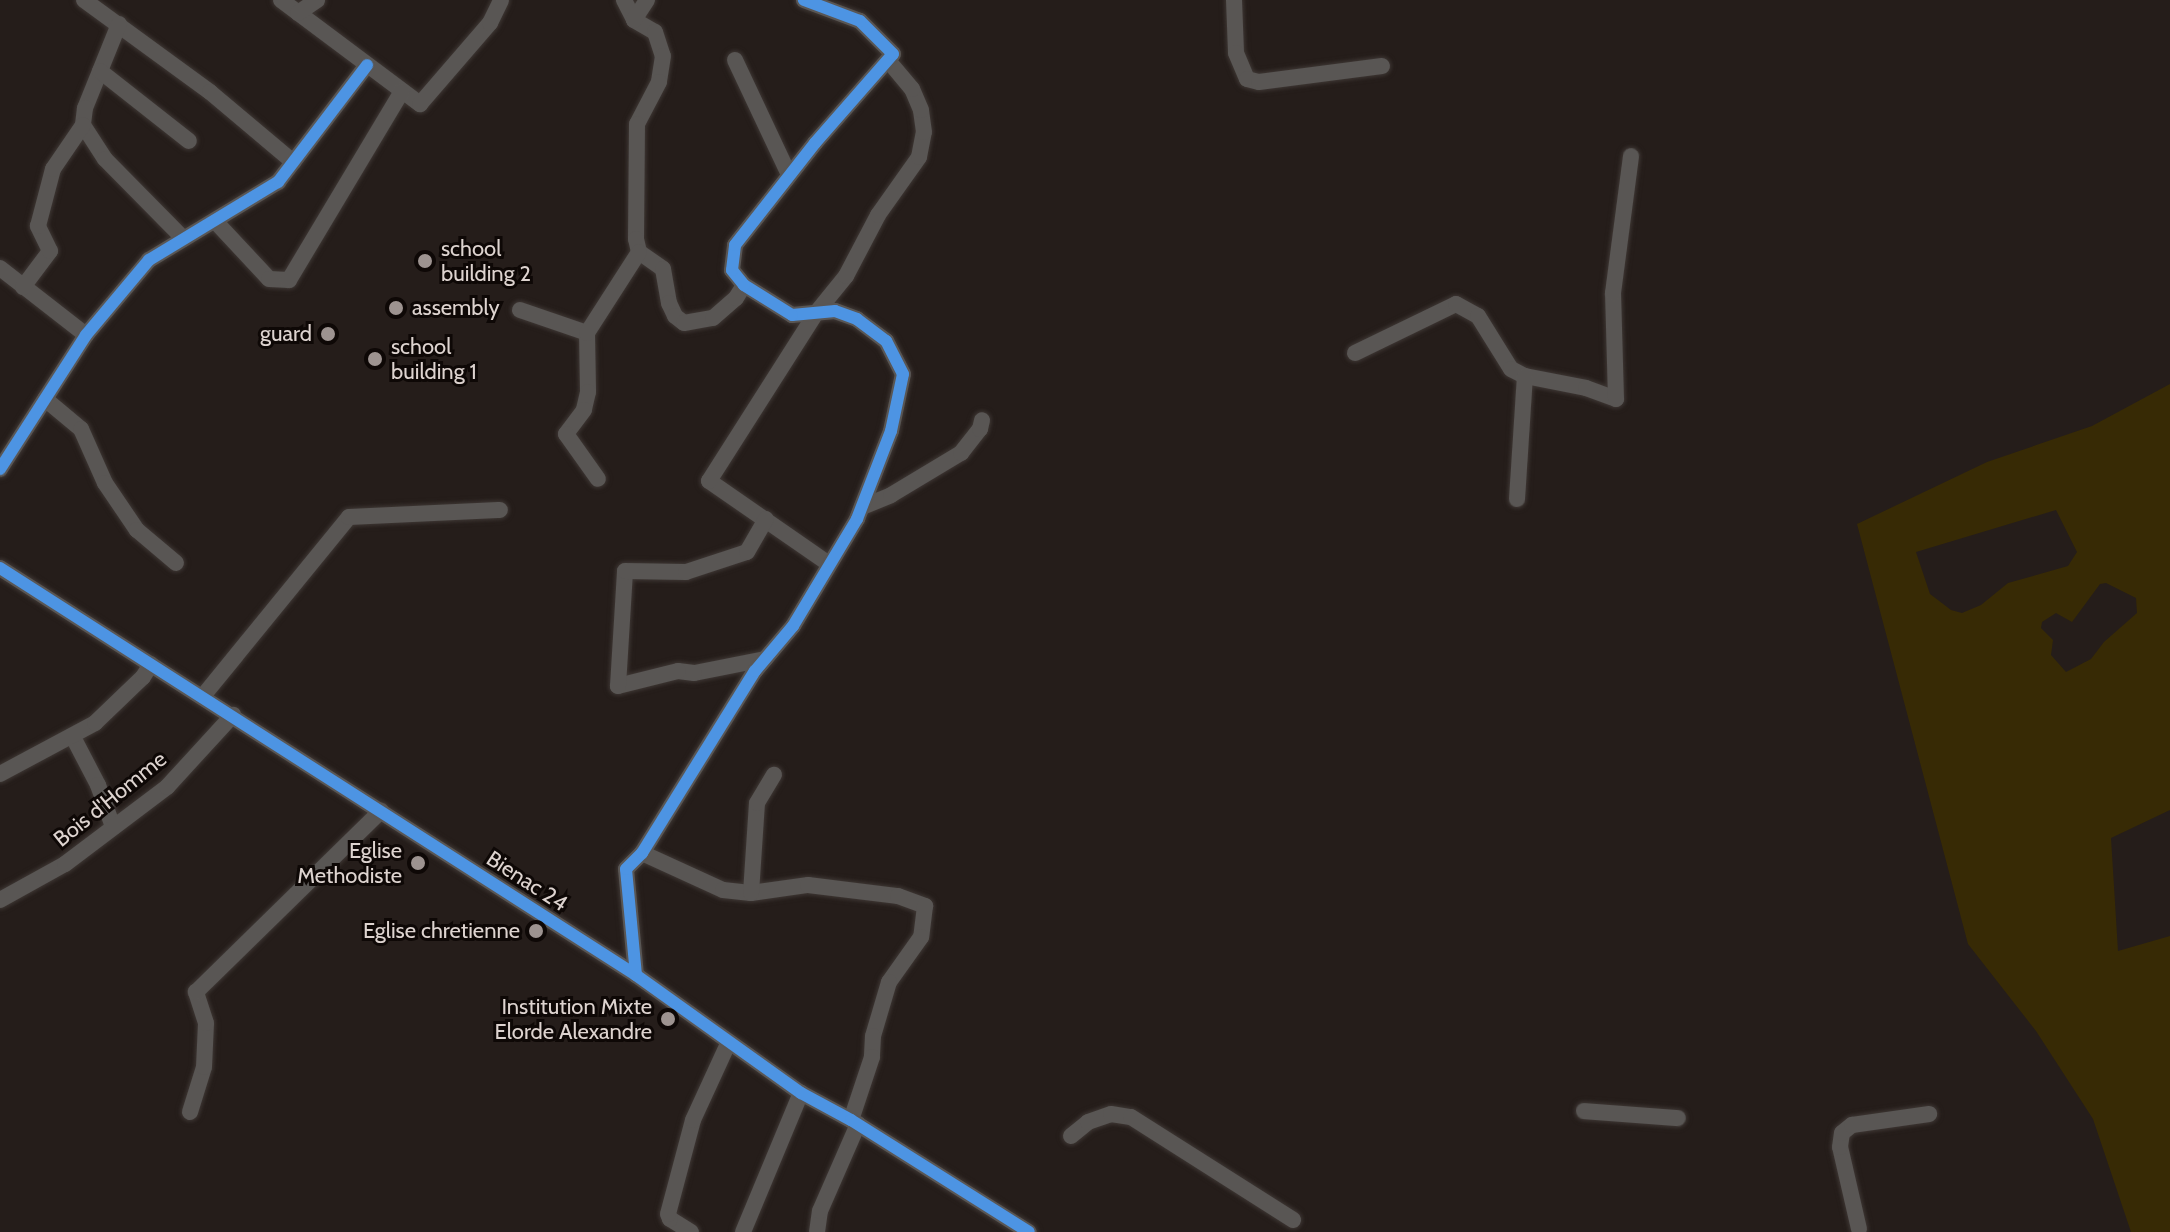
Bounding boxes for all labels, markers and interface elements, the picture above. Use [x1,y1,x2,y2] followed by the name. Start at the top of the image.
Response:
[441,235,531,286] place label: school building 2
[416,252,434,270] marker: school building 2
[412,295,500,321] place label: assembly
[387,299,405,317] marker: assembly
[260,321,312,347] place label: guard
[319,325,337,343] marker: guard
[391,333,477,384] place label: school building 1
[366,350,384,368] marker: school building 1
[48,746,172,852] street label: Bois d'Homme
[297,837,402,888] place label: Eglise Methodiste
[482,845,572,917] street label: Bienac 24
[409,854,427,872] marker: Eglise Methodiste
[363,918,520,944] place label: Eglise chretienne
[527,922,545,940] marker: Eglise chretienne
[495,993,652,1044] place label: Institution Mixte Elorde Alexandre
[659,1010,677,1028] marker: Institution Mixte Elorde Alexandre

